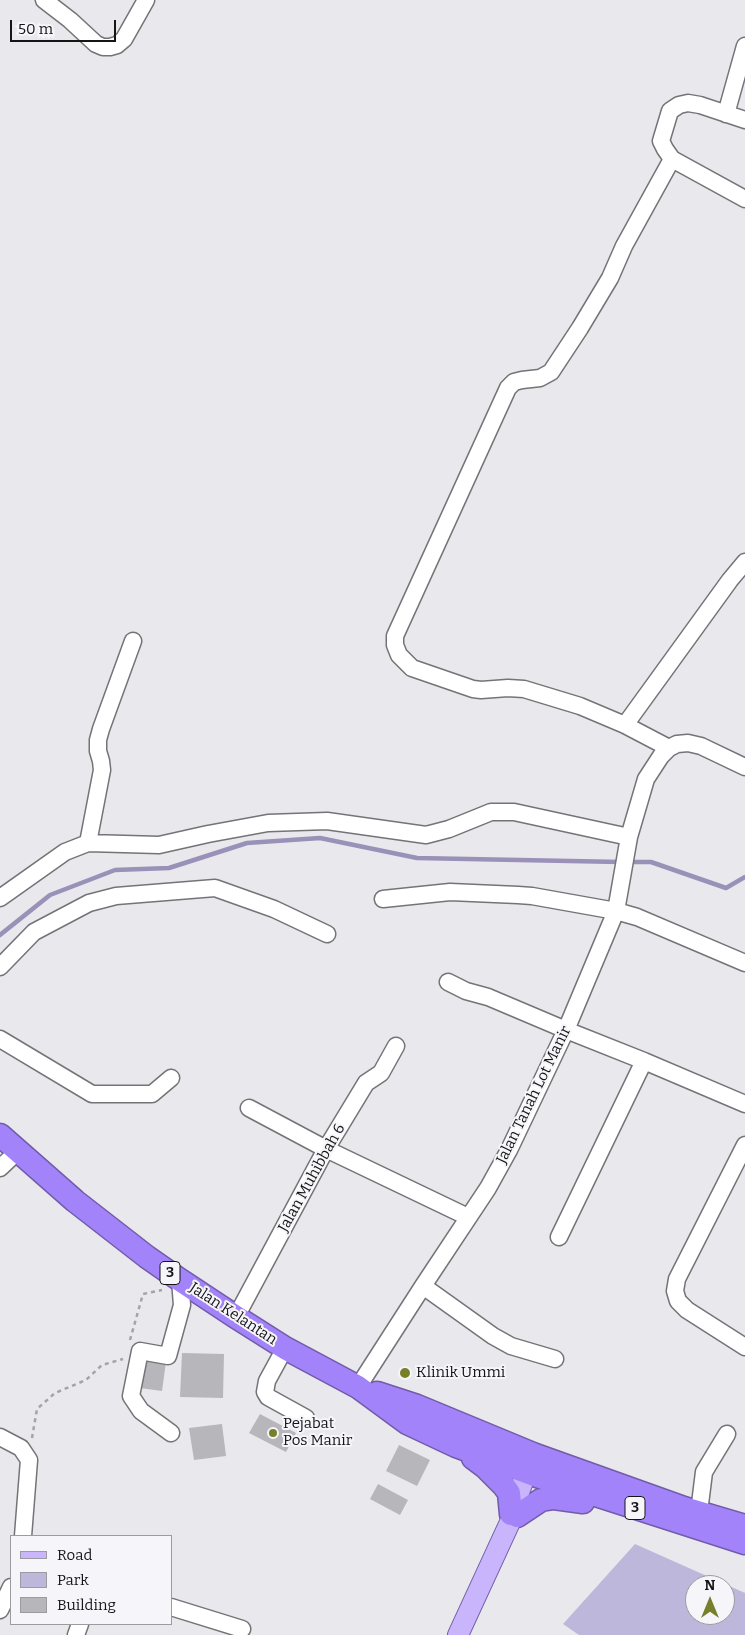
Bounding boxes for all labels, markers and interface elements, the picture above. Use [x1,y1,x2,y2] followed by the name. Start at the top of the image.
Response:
[12,10,119,42] scale bar
[18,20,53,38] text: 50 m
[493,1023,575,1167] street label: Jalan Tanah Lot Manir
[275,1121,349,1235] street label: Jalan Muhibbah 6
[160,1262,180,1284] road number: 3
[186,1279,280,1349] street label: Jalan Kelantan
[416,1364,505,1382] place label: Klinik Ummi
[398,1366,412,1380] marker: Klinik Ummi
[283,1415,352,1450] place label: Pejabat Pos Manir
[267,1427,279,1439] marker: Pejabat Pos Manir
[625,1496,645,1520] road number: 3
[10,1535,172,1625] legend
[57,1546,92,1564] text: Road
[57,1571,89,1589] text: Park
[685,1575,735,1625] north arrow
[705,1577,715,1594] text: N
[57,1596,116,1614] text: Building

